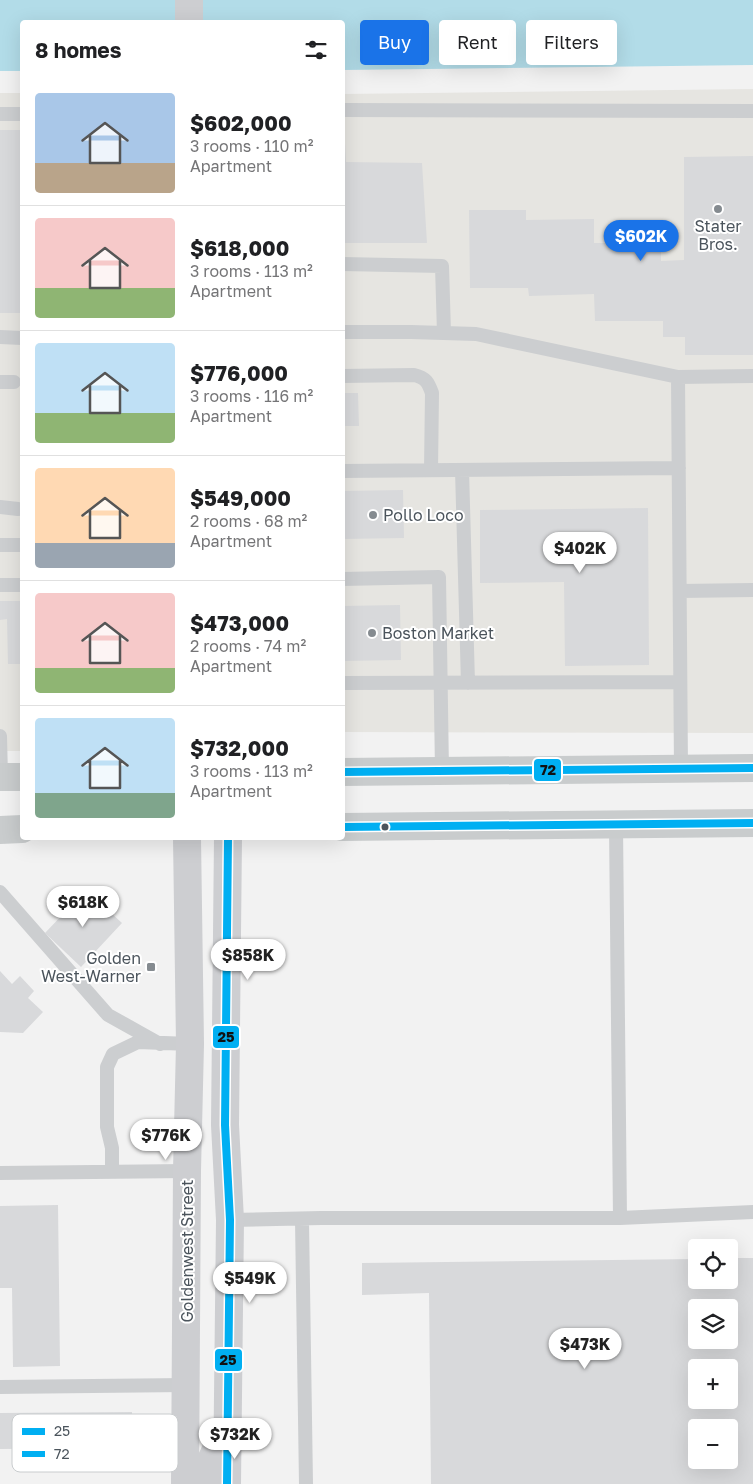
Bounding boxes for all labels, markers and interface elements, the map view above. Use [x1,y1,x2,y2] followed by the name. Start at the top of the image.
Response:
[360,20,429,65] chip: Buy
[439,20,516,65] chip: Rent
[526,20,617,65] chip: Filters
[302,36,330,64] icon: filters
[35,37,122,63] text: 8 homes
[190,110,292,136] text: $602,000
[75,113,135,173] icon: home
[190,136,313,156] text: 3 rooms · 110 m²
[190,156,272,176] text: Apartment
[712,203,724,215] marker: Stater Bros.
[694,216,742,254] place label: Stater Bros.
[606,220,676,262] pin: $602K
[615,226,667,246] text: $602K
[190,235,289,261] text: $618,000
[75,238,135,298] icon: home
[190,261,313,281] text: 3 rooms · 113 m²
[190,281,272,301] text: Apartment
[190,360,288,386] text: $776,000
[75,363,135,423] icon: home
[190,386,313,406] text: 3 rooms · 116 m²
[190,406,272,426] text: Apartment
[190,485,291,511] text: $549,000
[75,488,135,548] icon: home
[383,505,463,525] place label: Pollo Loco
[367,509,379,521] marker: Pollo Loco
[190,511,307,531] text: 2 rooms · 68 m²
[190,531,272,551] text: Apartment
[545,532,615,574] pin: $402K
[554,538,606,558] text: $402K
[190,610,289,636] text: $473,000
[75,613,135,673] icon: home
[382,623,494,643] place label: Boston Market
[366,627,378,639] marker: Boston Market
[190,636,306,656] text: 2 rooms · 74 m²
[190,656,272,676] text: Apartment
[190,735,289,761] text: $732,000
[75,738,135,798] icon: home
[533,758,562,782] line badge: 72
[190,761,313,781] text: 3 rooms · 113 m²
[540,761,557,778] text: 72
[190,781,272,801] text: Apartment
[380,822,390,832] unlabelled marker
[48,886,118,928] pin: $618K
[58,892,108,912] text: $618K
[213,938,283,981] pin: $858K
[222,945,274,965] text: $858K
[41,948,141,986] place label: Golden West-Warner
[145,961,157,973] marker: Golden West-Warner
[212,1025,240,1049] line badge: 25
[217,1028,235,1045] text: 25
[131,1118,201,1161] pin: $776K
[141,1125,191,1145] text: $776K
[177,1180,197,1322] street label: Goldenwest Street
[688,1239,738,1469] map controls
[688,1239,738,1289] button: locate
[215,1262,285,1304] pin: $549K
[224,1268,276,1288] text: $549K
[688,1299,738,1349] button: layers
[550,1328,620,1370] pin: $473K
[560,1334,610,1354] text: $473K
[214,1348,243,1372] line badge: 25
[219,1351,237,1368] text: 25
[688,1359,738,1409] button: +
[12,1414,178,1472] legend
[200,1418,270,1460] pin: $732K
[688,1419,738,1469] button: −
[54,1422,70,1439] text: 25
[210,1424,260,1444] text: $732K
[54,1445,70,1462] text: 72

